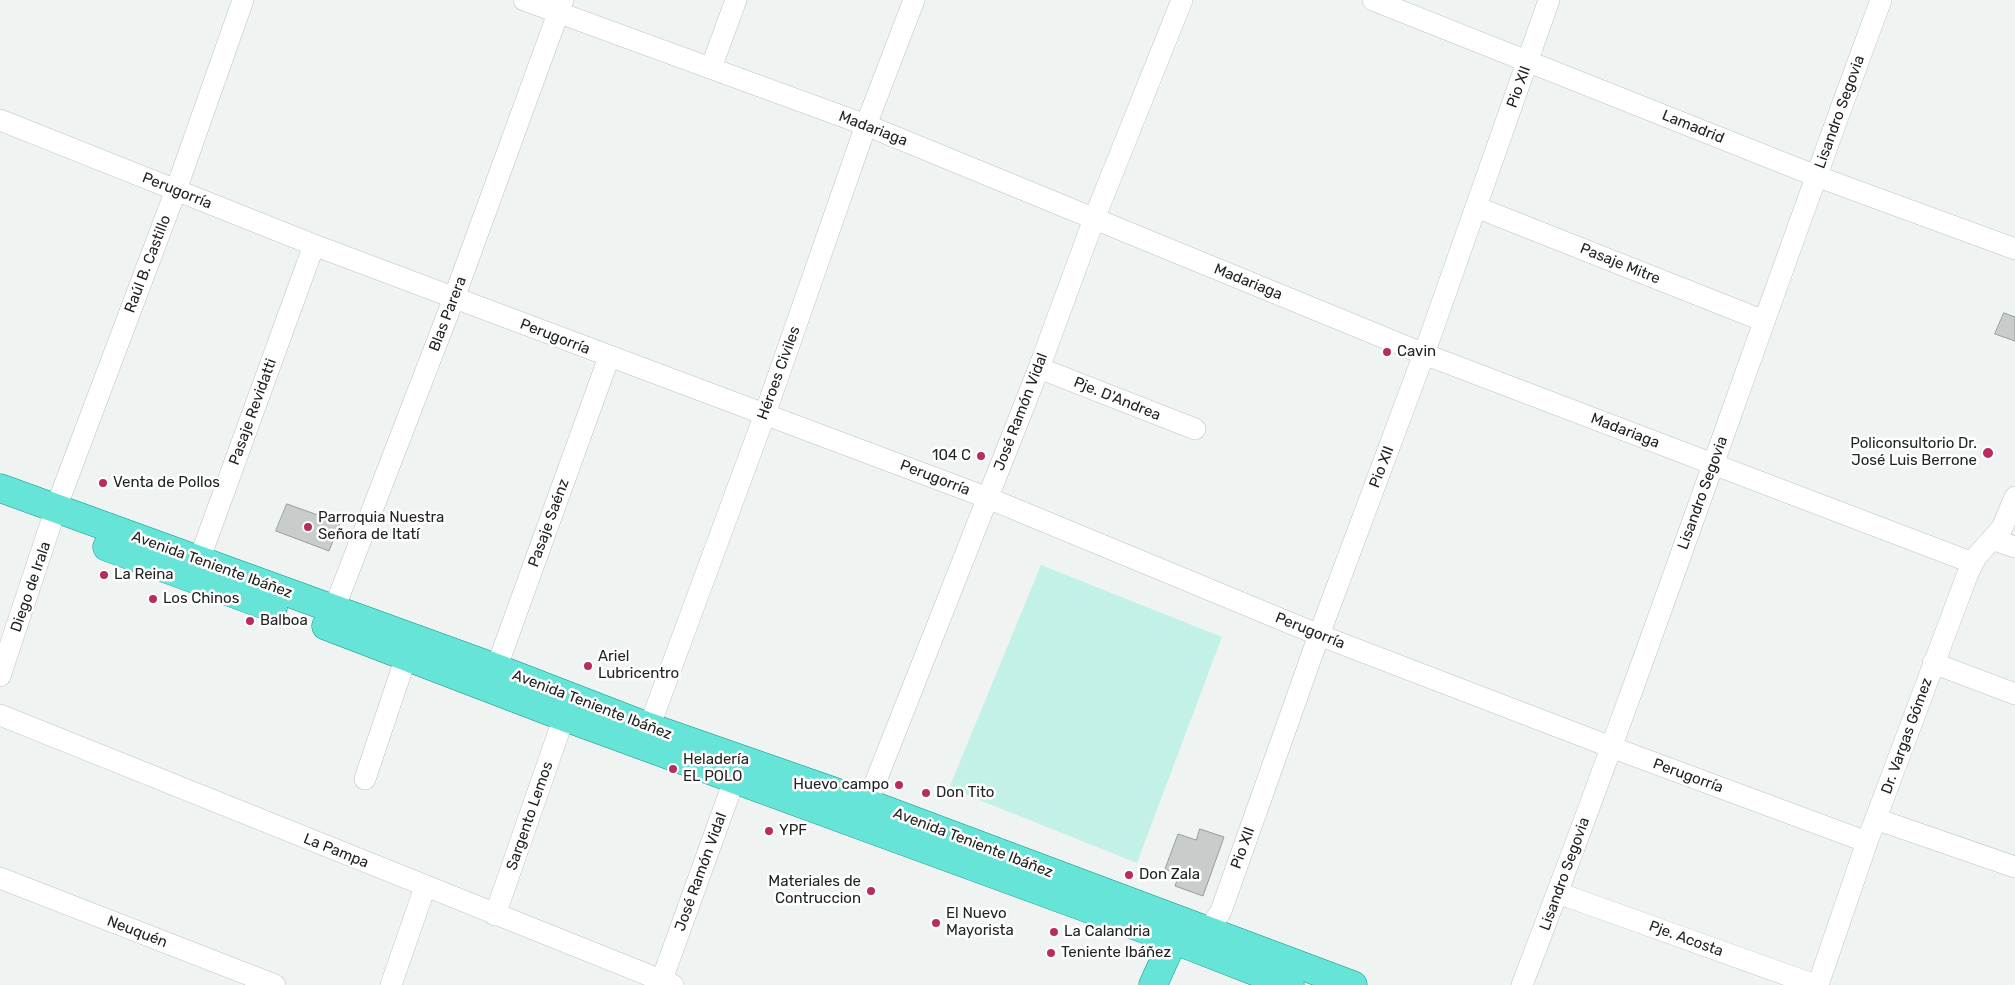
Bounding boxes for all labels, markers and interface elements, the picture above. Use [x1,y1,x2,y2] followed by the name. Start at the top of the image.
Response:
[1811,53,1869,171] street label: Lisandro Segovia
[1503,64,1535,110] street label: Pio XII
[1659,106,1727,148] street label: Lamadrid
[836,108,910,150] street label: Madariaga
[140,169,214,213] street label: Perugorría
[121,213,175,315] street label: Raúl B. Castillo
[1577,240,1663,288] street label: Pasaje Mitre
[1211,260,1285,304] street label: Madariaga
[425,274,471,354] street label: Blas Parera
[517,315,593,359] street label: Perugorría
[754,324,804,422] street label: Héroes Civiles
[1397,343,1436,361] place label: Cavin
[1381,346,1393,358] marker: Cavin
[990,350,1052,474] street label: José Ramón Vidal
[225,356,281,468] street label: Pasaje Revidatti
[1071,373,1163,425] street label: Pje. D'Andrea
[1588,410,1662,452] street label: Madariaga
[1674,434,1732,552] street label: Lisandro Segovia
[1850,435,1977,470] place label: Policonsultorio Dr. José Luis Berrone
[1366,444,1398,490] street label: Pio XII
[1981,446,1995,460] marker: Policonsultorio Dr. José Luis Berrone
[932,447,971,465] place label: 104 C
[975,450,987,462] marker: 104 C
[897,456,973,500] street label: Perugorría
[113,474,220,492] place label: Venta de Pollos
[525,476,573,570] street label: Pasaje Saénz
[97,477,109,489] marker: Venta de Pollos
[318,509,444,544] place label: Parroquia Nuestra Señora de Itatí
[302,521,314,533] marker: Parroquia Nuestra Señora de Itatí
[129,528,295,602] street label: Avenida Teniente Ibáñez
[7,539,55,635] street label: Diego de Irala
[114,566,174,584] place label: La Reina
[98,569,110,581] marker: La Reina
[163,590,239,608] place label: Los Chinos
[147,593,159,605] marker: Los Chinos
[1273,609,1347,653] street label: Perugorría
[260,612,308,630] place label: Balboa
[244,615,256,627] marker: Balboa
[598,648,679,683] place label: Ariel Lubricentro
[582,660,594,672] marker: Ariel Lubricentro
[510,666,674,744] street label: Avenida Teniente Ibáñez
[1878,675,1936,797] street label: Dr. Vargas Gómez
[683,751,749,786] place label: Heladería EL POLO
[1650,755,1726,797] street label: Perugorría
[503,759,557,873] street label: Sargento Lemos
[667,763,679,775] marker: Heladería EL POLO
[793,776,889,794] place label: Huevo campo
[893,779,905,791] marker: Huevo campo
[936,784,994,802] place label: Don Tito
[920,787,932,799] marker: Don Tito
[891,804,1055,882] street label: Avenida Teniente Ibáñez
[671,810,731,934] street label: José Ramón Vidal
[1536,815,1594,933] street label: Lisandro Segovia
[779,822,807,840] place label: YPF
[763,825,775,837] marker: YPF
[1227,825,1259,871] street label: Pio XII
[301,830,371,872] street label: La Pampa
[1139,866,1200,884] place label: Don Zala
[1123,869,1135,881] marker: Don Zala
[768,873,861,908] place label: Materiales de Contruccion
[865,885,877,897] marker: Materiales de Contruccion
[946,905,1014,940] place label: El Nuevo Mayorista
[104,912,170,952] street label: Neuquén
[930,917,942,929] marker: El Nuevo Mayorista
[1646,917,1726,961] street label: Pje. Acosta
[1064,923,1150,941] place label: La Calandria
[1048,926,1060,938] marker: La Calandria
[1061,944,1171,962] place label: Teniente Ibáñez
[1045,947,1057,959] marker: Teniente Ibáñez

